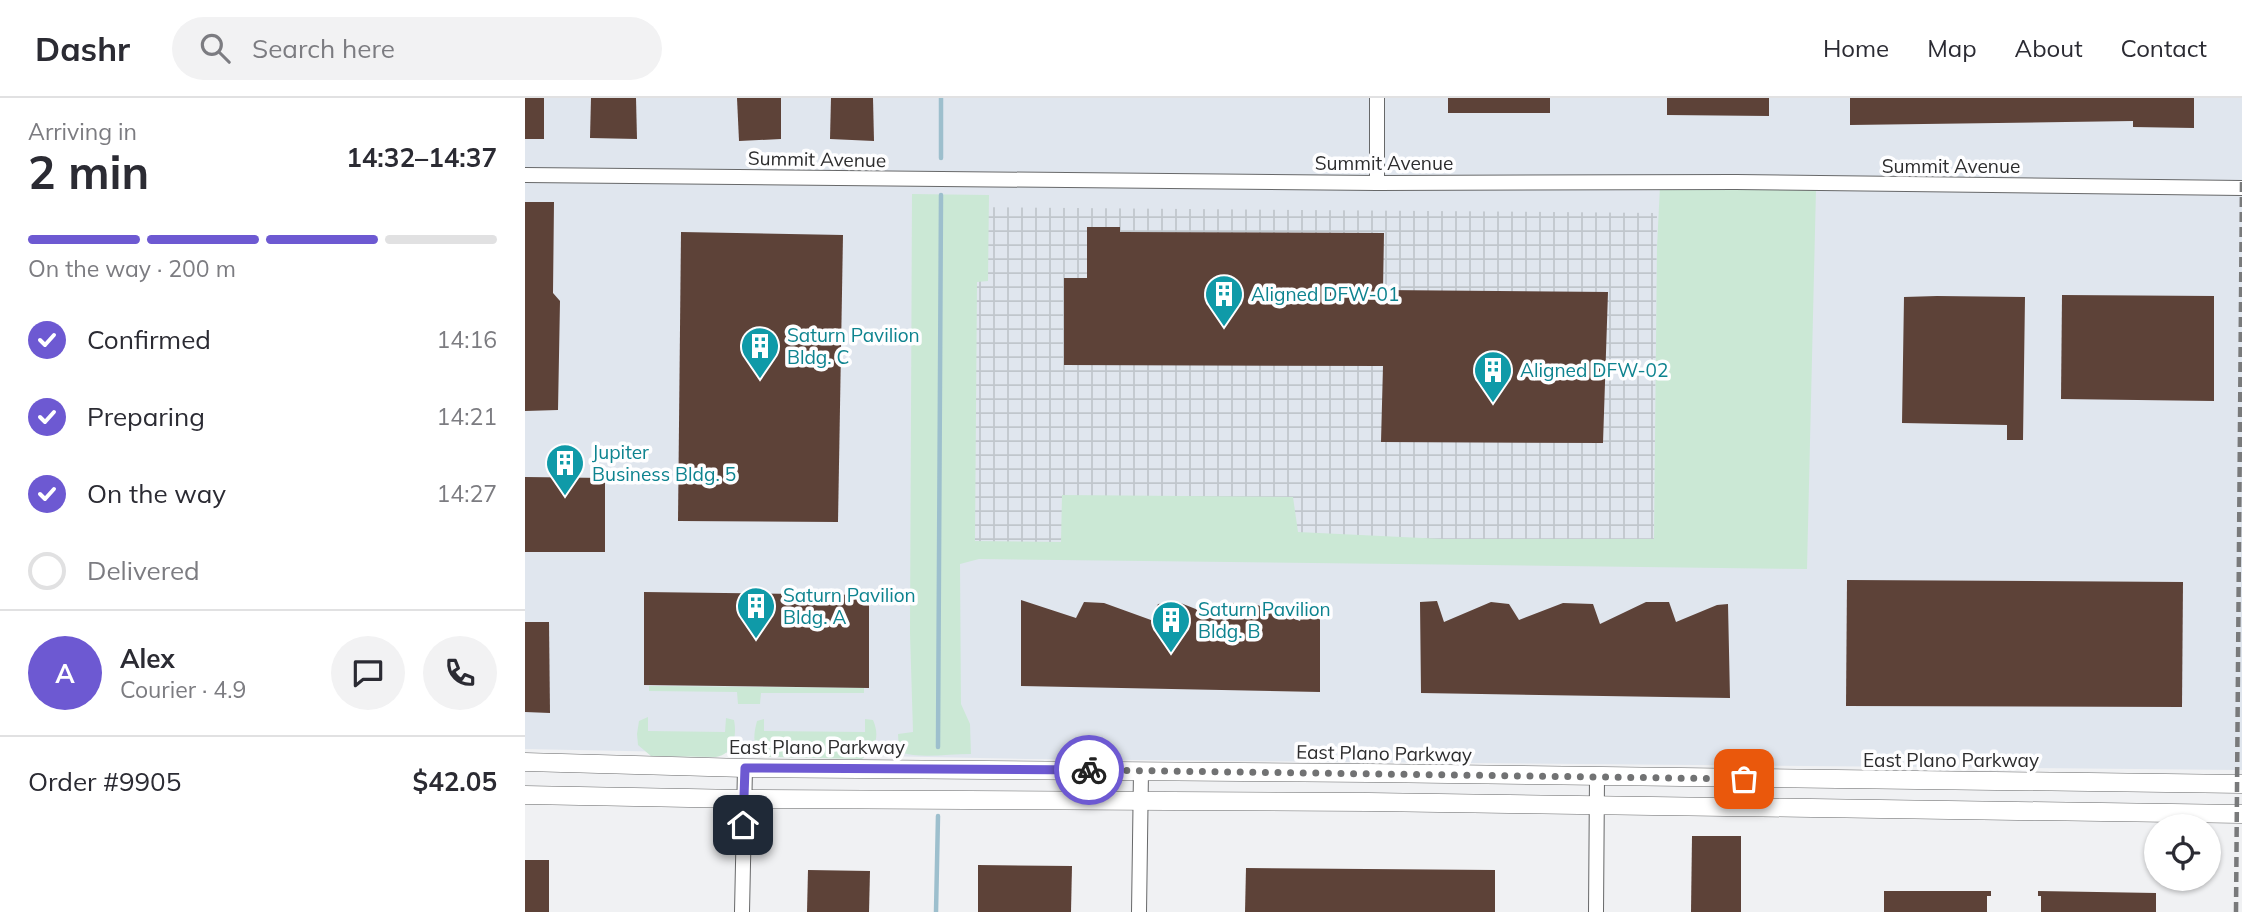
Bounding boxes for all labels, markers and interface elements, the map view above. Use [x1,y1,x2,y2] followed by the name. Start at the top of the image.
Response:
[172,17,662,80] search box
[35,28,130,69] text: Dashr
[196,29,234,67] icon: search
[252,32,395,65] text: Search here
[1823,33,1889,63] text: Home
[1927,33,1977,63] text: Map
[2015,33,2083,63] text: About
[2121,33,2207,63] text: Contact
[28,117,137,146] text: Arriving in
[346,141,497,174] text: 14:32–14:37
[28,143,149,201] text: 2 min
[748,146,886,172] street label: Summit Avenue
[1315,151,1453,175] street label: Summit Avenue
[1882,154,2020,178] street label: Summit Avenue
[28,254,236,283] text: On the way · 200 m
[1203,273,1245,328] building icon: Aligned DFW-01
[1251,282,1399,306] place label: Aligned DFW-01
[28,321,66,359] icon: check
[87,323,211,356] text: Confirmed
[787,323,920,369] place label: Saturn Pavilion Bldg. C
[437,325,497,354] text: 14:16
[739,325,781,380] building icon: Saturn Pavilion Bldg. C
[1472,349,1514,404] building icon: Aligned DFW-02
[1520,358,1668,382] place label: Aligned DFW-02
[28,398,66,436] icon: check
[87,400,205,433] text: Preparing
[437,402,497,431] text: 14:21
[592,440,736,486] place label: Jupiter Business Bldg. 5
[544,442,586,497] building icon: Jupiter Business Bldg. 5
[28,475,66,513] icon: check
[87,477,226,510] text: On the way
[437,479,497,508] text: 14:27
[87,554,200,587] text: Delivered
[783,583,916,629] place label: Saturn Pavilion Bldg. A
[735,585,777,640] building icon: Saturn Pavilion Bldg. A
[1198,597,1331,643] place label: Saturn Pavilion Bldg. B
[1150,599,1192,654] building icon: Saturn Pavilion Bldg. B
[331,636,405,710] button: chat
[423,636,497,710] button: phone
[120,642,175,675] text: Alex
[55,657,75,690] text: A
[120,675,246,704] text: Courier · 4.9
[729,735,905,759] street label: East Plano Parkway
[1054,735,1124,805] courier
[1296,739,1472,767] street label: East Plano Parkway
[1863,748,2039,772] street label: East Plano Parkway
[1714,749,1774,809] pin
[1070,751,1108,789] icon: bike
[1725,760,1763,798] icon: bag
[28,765,181,798] text: Order #9905
[413,765,497,798] text: $42.05
[713,795,773,855] pin
[724,806,762,844] icon: home
[2144,814,2221,891] map controls
[2144,814,2221,891] button: locate

